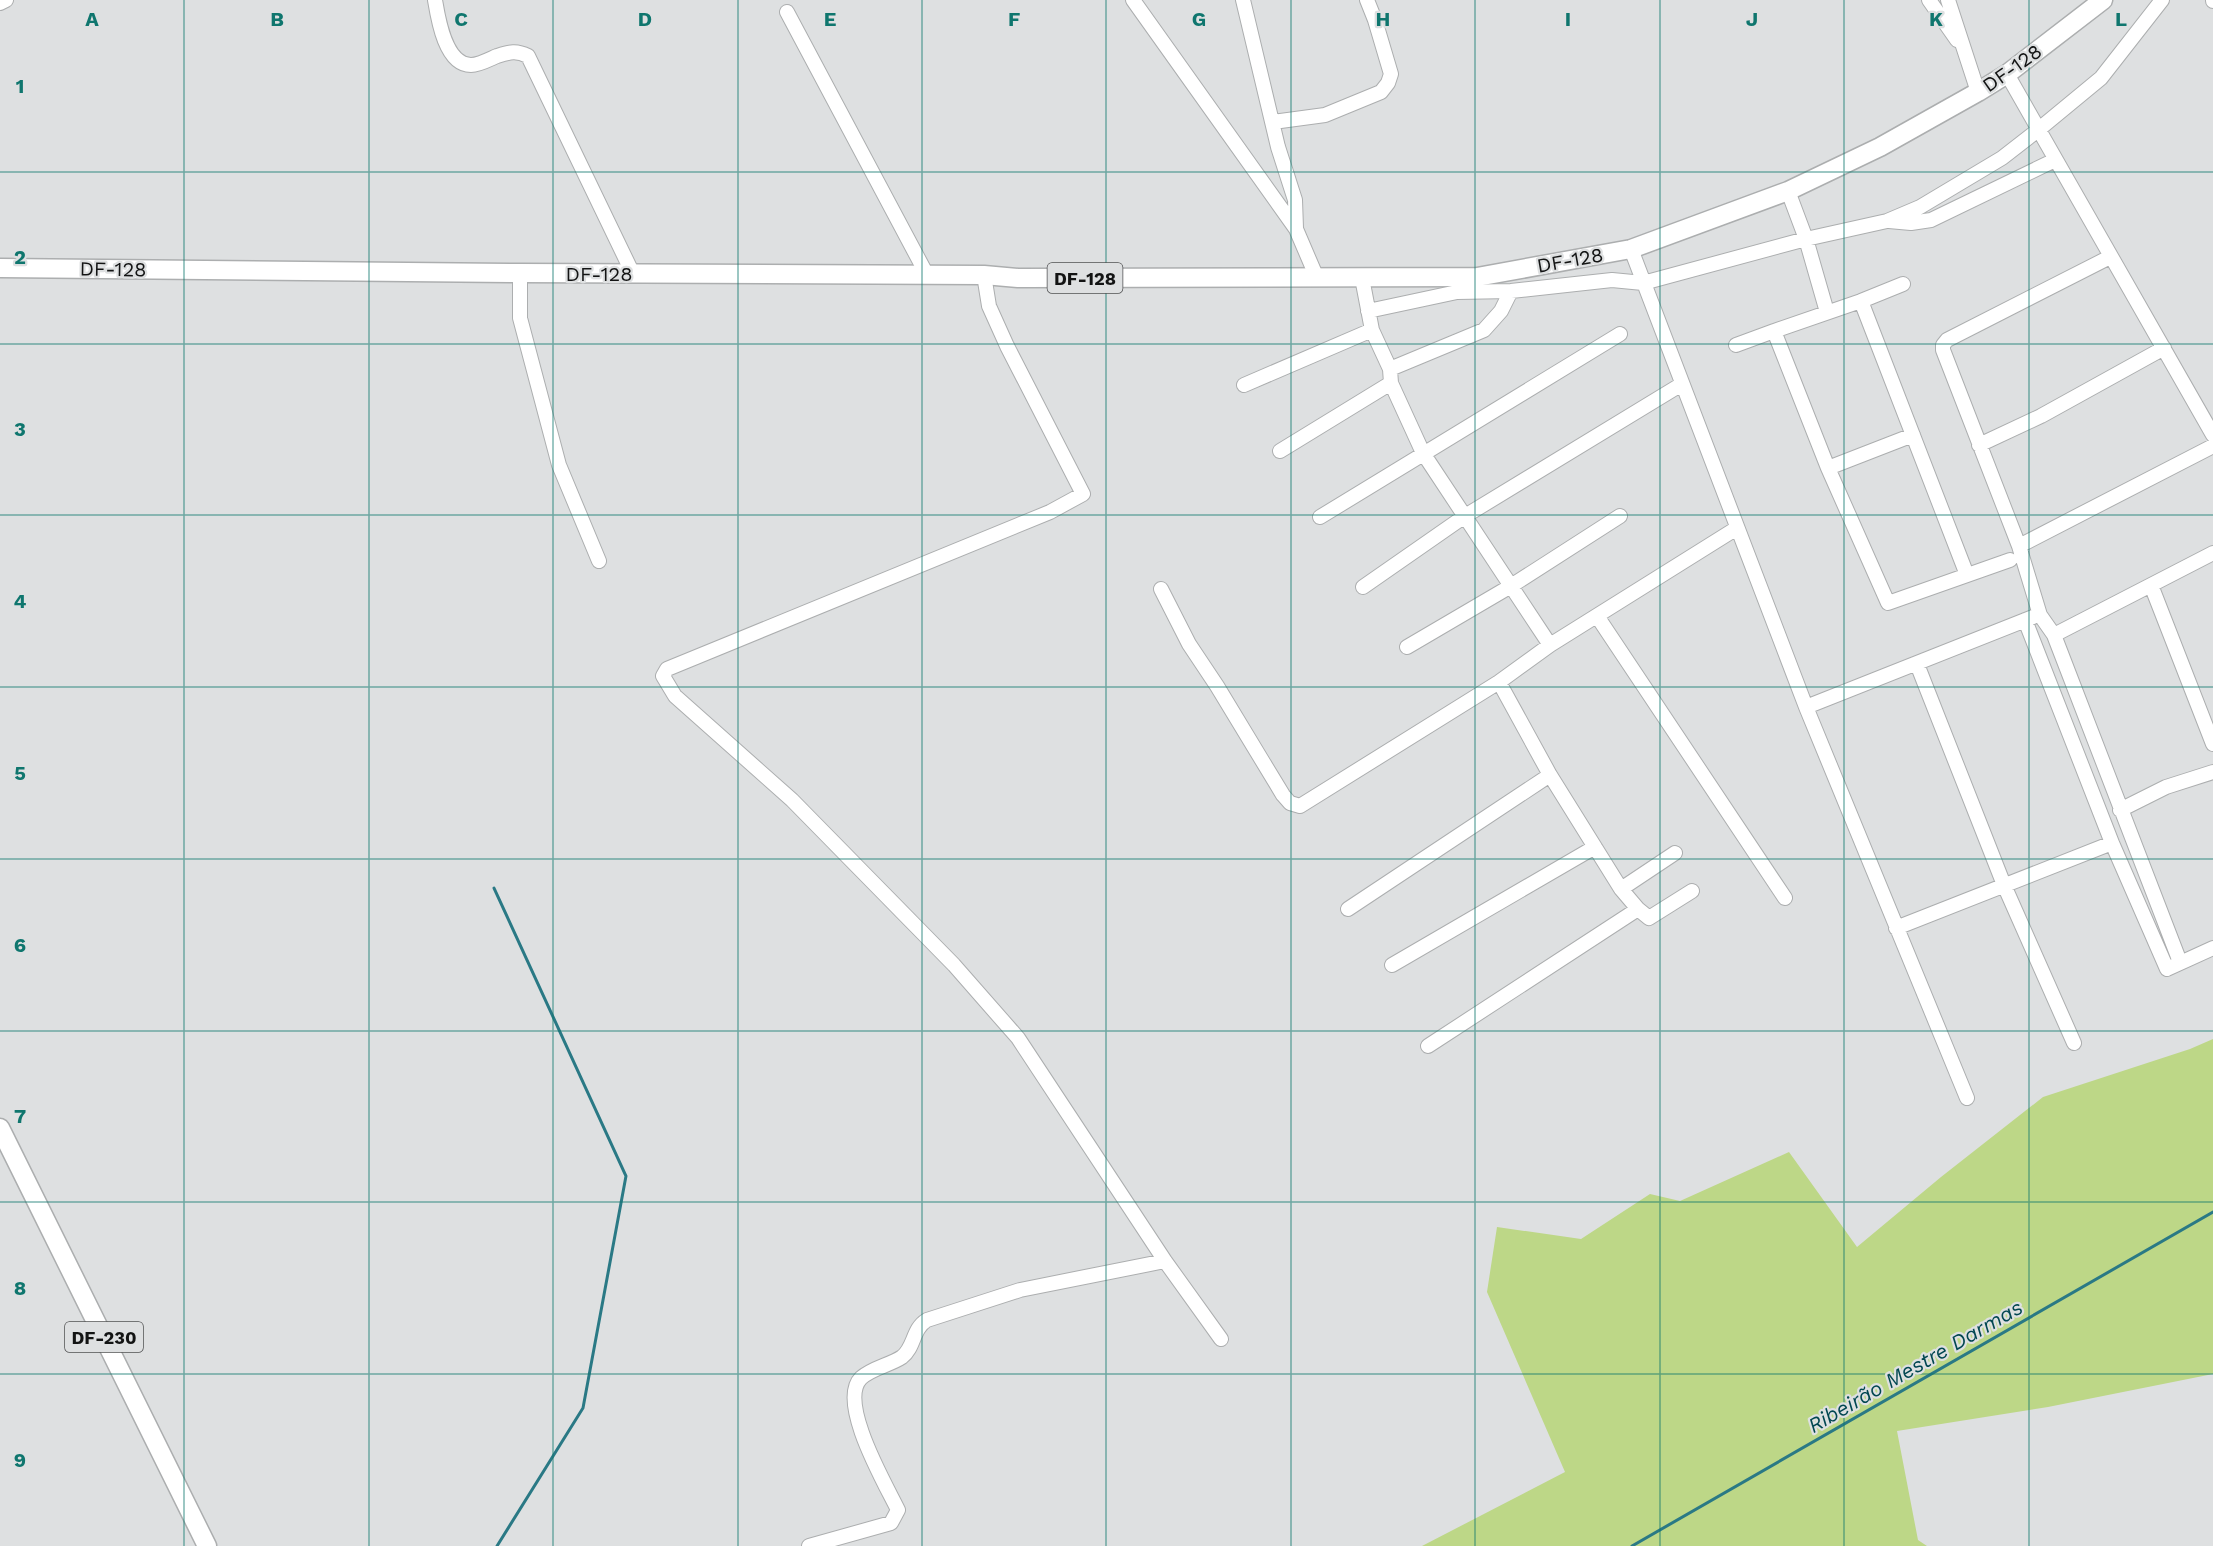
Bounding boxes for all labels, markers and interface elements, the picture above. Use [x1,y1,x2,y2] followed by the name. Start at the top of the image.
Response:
[85,7,99,31] text: A
[270,7,284,31] text: B
[454,7,468,31] text: C
[638,7,652,31] text: D
[824,7,836,31] text: E
[1008,7,1020,31] text: F
[1192,7,1206,31] text: G
[1376,7,1390,31] text: H
[1565,7,1571,31] text: I
[1746,7,1758,31] text: J
[1929,7,1943,31] text: K
[2115,7,2127,31] text: L
[1978,39,2046,97] street label: DF-128
[16,74,24,98] text: 1
[1535,242,1605,278] street label: DF-128
[14,245,26,269] text: 2
[79,256,147,282] street label: DF-128
[566,262,633,286] street label: DF-128
[1048,263,1122,293] road number: DF-128
[14,417,26,441] text: 3
[14,589,27,613] text: 4
[14,761,26,785] text: 5
[14,933,26,957] text: 6
[14,1104,26,1128] text: 7
[14,1276,26,1300] text: 8
[1803,1294,2027,1438] water label: Ribeirão Mestre Darmas
[65,1322,143,1352] road number: DF-230
[14,1448,26,1472] text: 9

